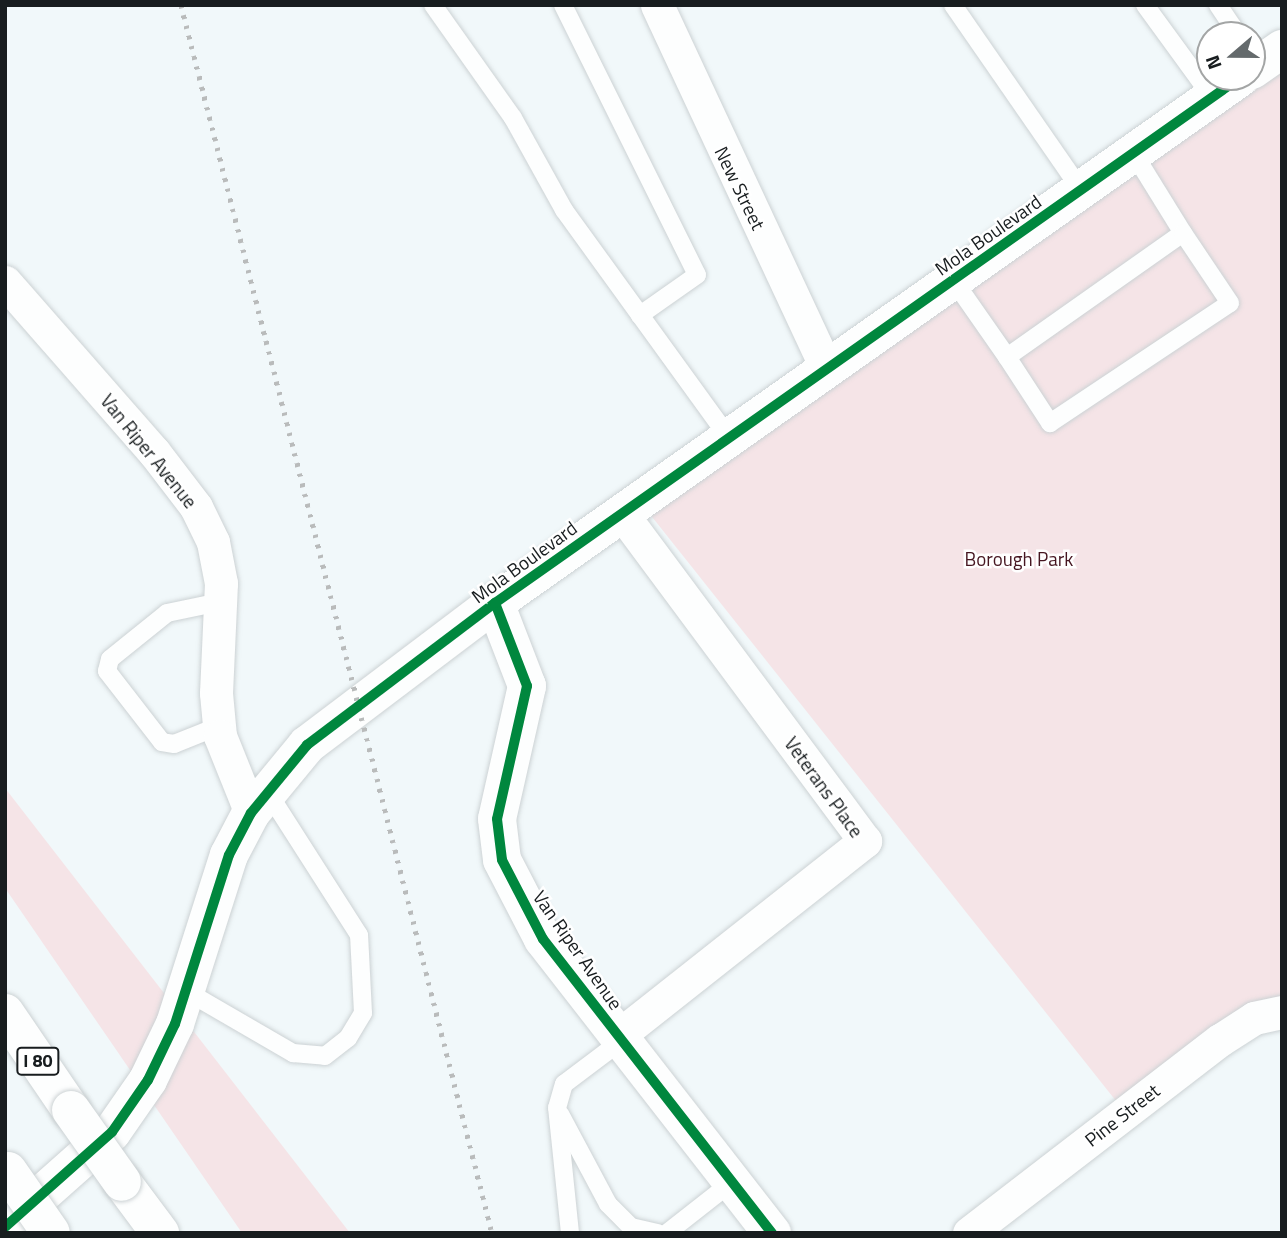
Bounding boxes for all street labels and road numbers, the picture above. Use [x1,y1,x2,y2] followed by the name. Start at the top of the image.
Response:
[710,143,770,233] street label: New Street
[930,190,1046,280] street label: Mola Boulevard
[96,389,202,513] street label: Van Riper Avenue
[467,516,581,608] street label: Mola Boulevard
[780,732,868,842] street label: Veterans Place
[528,886,628,1014] street label: Van Riper Avenue
[15,1046,61,1076] road number: I 80
[1080,1079,1164,1151] street label: Pine Street

